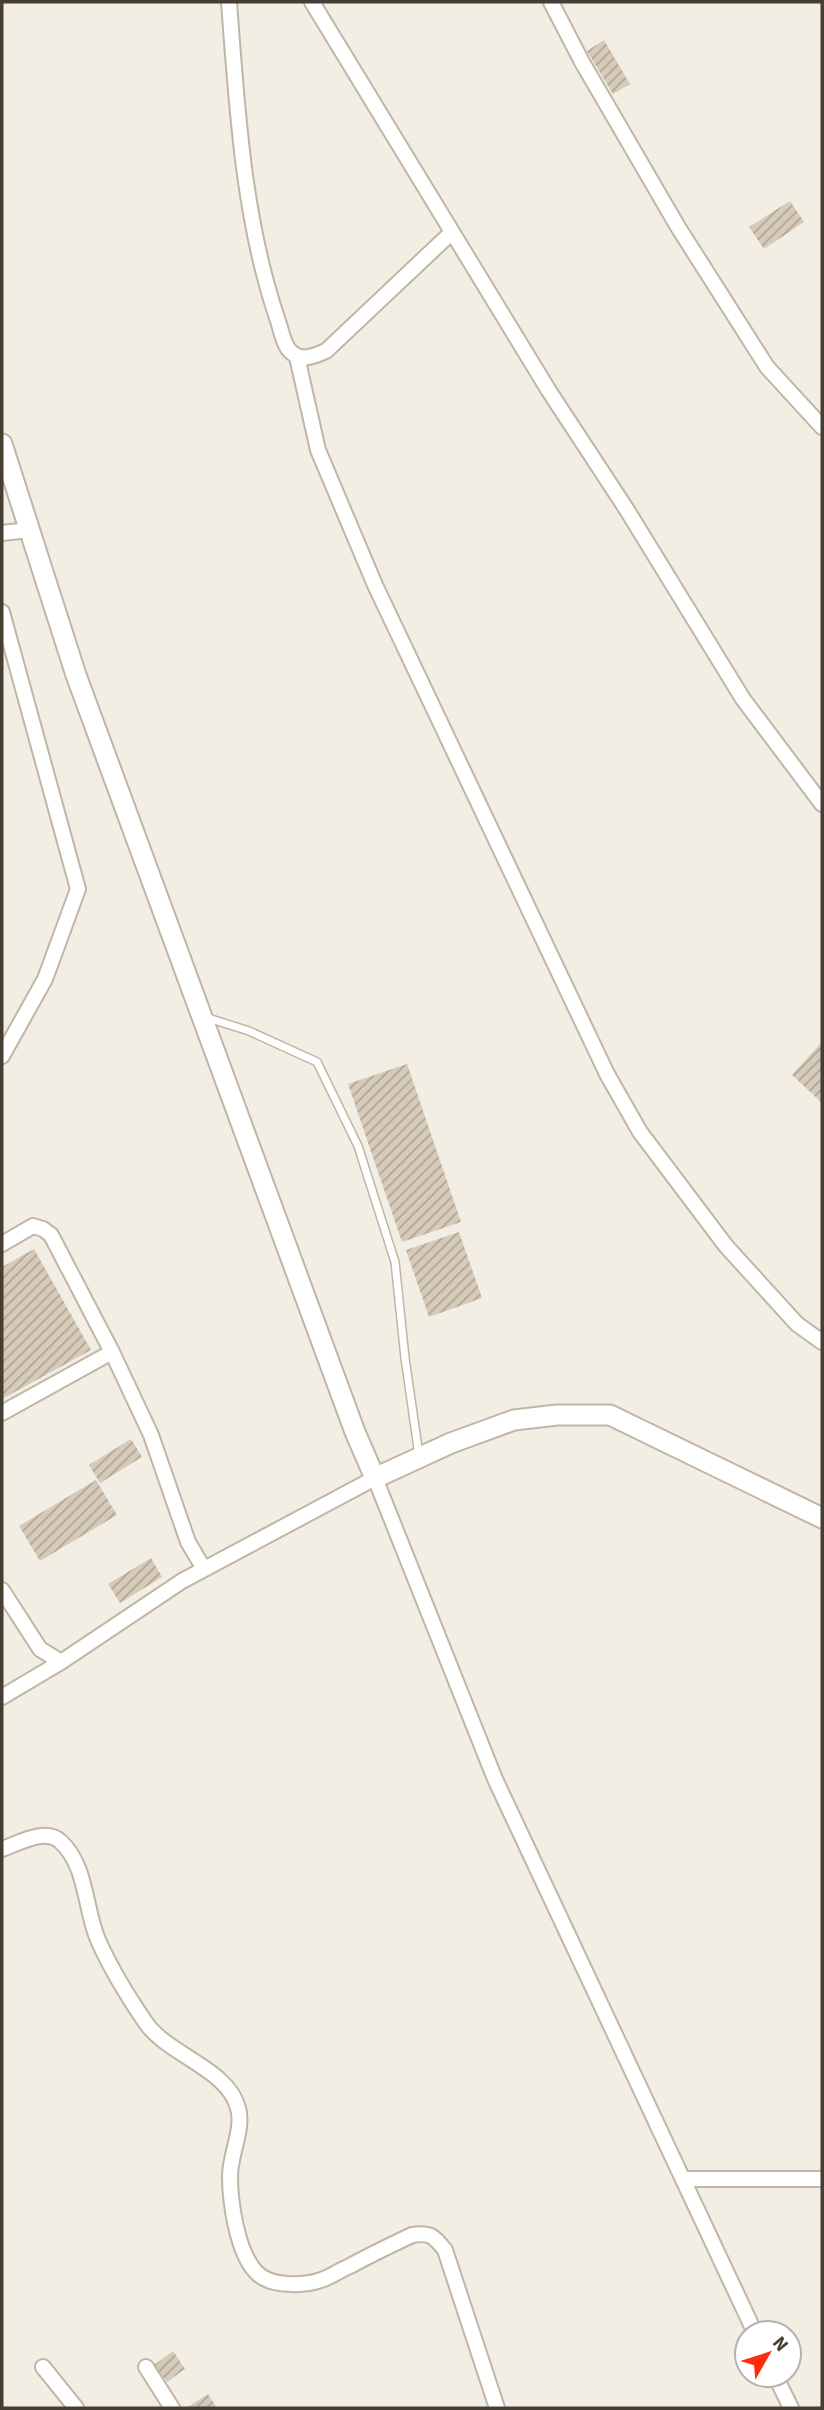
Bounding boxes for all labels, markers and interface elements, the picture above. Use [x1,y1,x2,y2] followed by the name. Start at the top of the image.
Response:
[733,2319,803,2389] north arrow
[766,2331,795,2358] text: N

